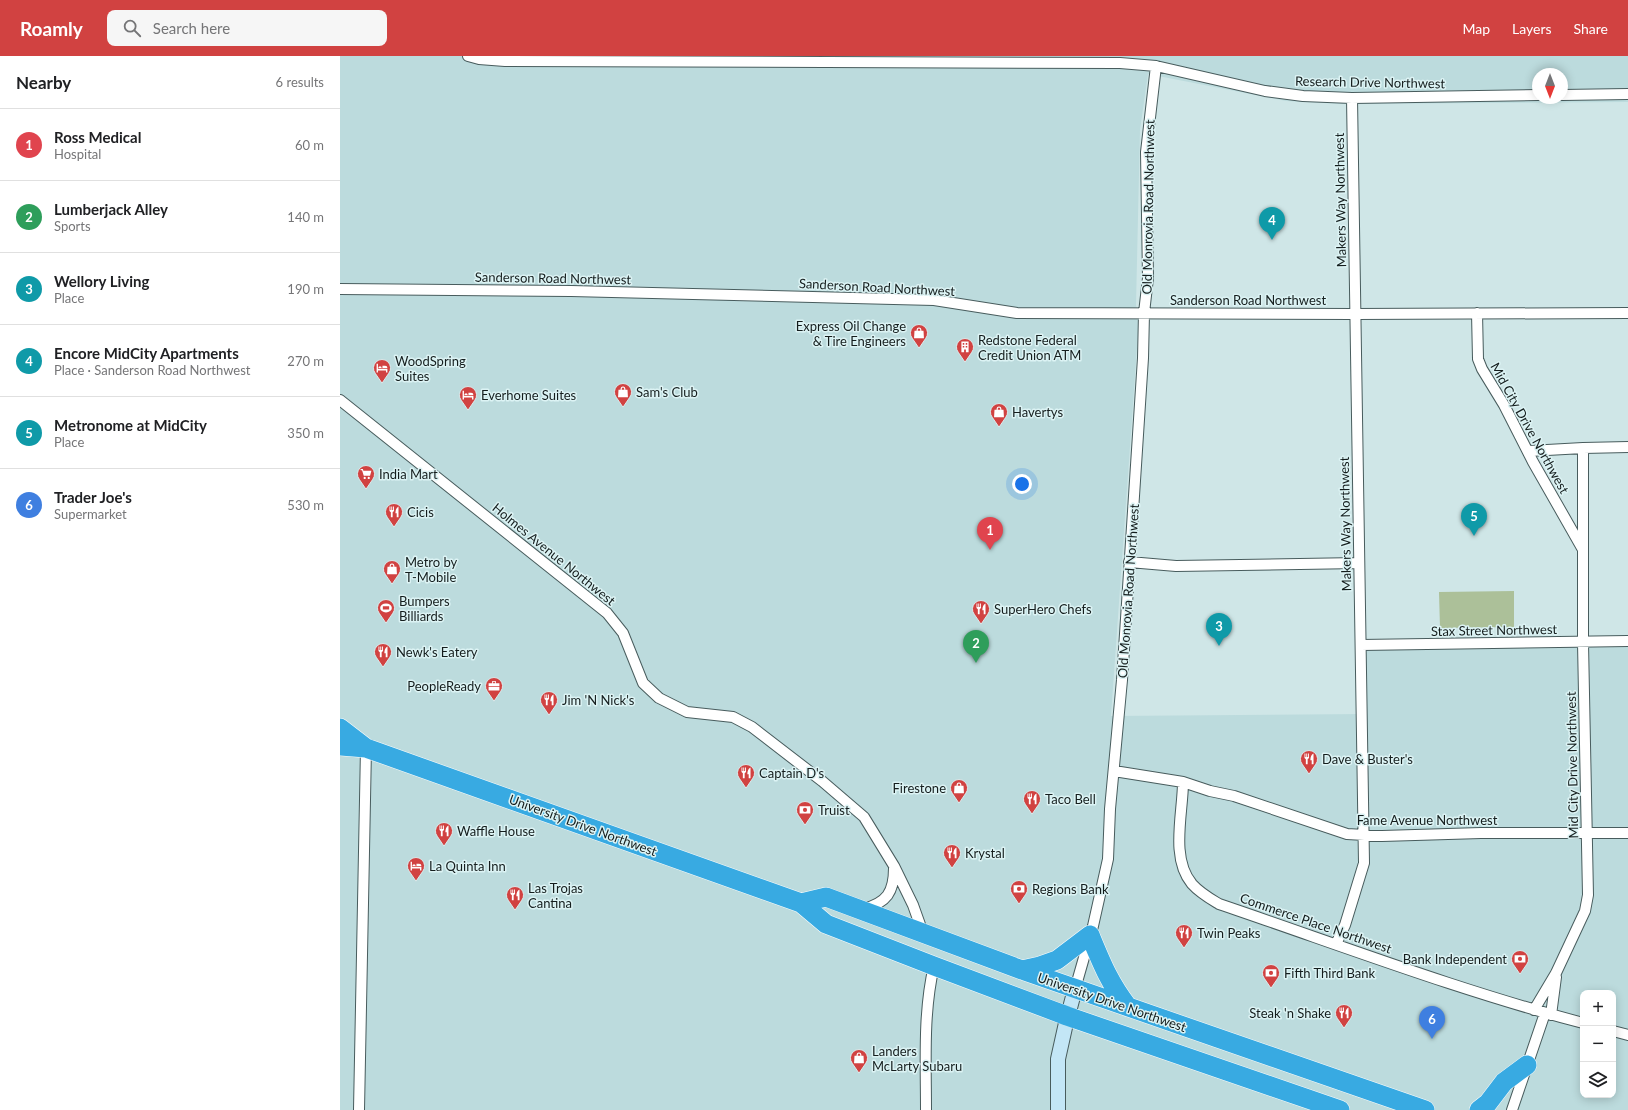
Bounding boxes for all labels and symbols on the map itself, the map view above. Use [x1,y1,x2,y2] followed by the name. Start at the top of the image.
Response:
[1532,68,1568,104] north arrow
[1295,73,1446,91] street label: Research Drive Northwest
[1138,119,1158,295] street label: Old Monrovia Road Northwest
[1331,132,1349,267] street label: Makers Way Northwest
[1259,207,1285,240] pin: 4
[475,269,632,287] street label: Sanderson Road Northwest
[799,275,956,299] street label: Sanderson Road Northwest
[1170,292,1326,308] street label: Sanderson Road Northwest
[796,318,906,349] place label: Express Oil Change & Tire Engineers
[909,323,929,348] shop icon: Express Oil Change & Tire Engineers
[978,332,1081,363] place label: Redstone Federal Credit Union ATM
[955,337,975,362] building icon: Redstone Federal Credit Union ATM
[395,353,466,384] place label: WoodSpring Suites
[372,358,392,383] hotel icon: WoodSpring Suites
[1487,360,1573,497] street label: Mid City Drive Northwest
[613,382,633,407] shop icon: Sam's Club
[636,384,698,400] place label: Sam's Club
[458,385,478,410] hotel icon: Everhome Suites
[481,387,577,403] place label: Everhome Suites
[989,402,1009,427] shop icon: Havertys
[1012,404,1063,420] place label: Havertys
[1336,456,1354,591] street label: Makers Way Northwest
[356,464,376,489] supermarket icon: India Mart
[379,466,438,482] place label: India Mart
[1012,474,1032,494] your location
[489,499,619,609] street label: Holmes Avenue Northwest
[384,502,404,527] restaurant icon: Cicis
[1114,503,1142,679] street label: Old Monrovia Road Northwest
[1461,503,1487,536] pin: 5
[407,504,434,520] place label: Cicis
[977,517,1003,550] pin: 1
[405,554,458,585] place label: Metro by T-Mobile
[382,559,402,584] shop icon: Metro by T-Mobile
[399,593,450,624] place label: Bumpers Billiards
[376,598,396,623] sports icon: Bumpers Billiards
[971,599,991,624] restaurant icon: SuperHero Chefs
[994,601,1092,617] place label: SuperHero Chefs
[1206,613,1232,646] pin: 3
[1431,621,1558,639] street label: Stax Street Northwest
[963,630,989,663] pin: 2
[373,642,393,667] restaurant icon: Newk's Eatery
[396,644,478,660] place label: Newk's Eatery
[484,676,504,701] office icon: PeopleReady
[407,678,481,694] place label: PeopleReady
[539,690,559,715] restaurant icon: Jim 'N Nick's
[1563,691,1581,839] street label: Mid City Drive Northwest
[562,692,635,708] place label: Jim 'N Nick's
[1299,749,1319,774] restaurant icon: Dave & Buster's
[1322,751,1413,767] place label: Dave & Buster's
[736,763,756,788] restaurant icon: Captain D's
[759,765,825,781] place label: Captain D's
[949,778,969,803] shop icon: Firestone
[892,780,946,796] place label: Firestone
[1022,789,1042,814] restaurant icon: Taco Bell
[507,791,659,859] street label: University Drive Northwest
[1045,791,1096,807] place label: Taco Bell
[795,800,815,825] bank icon: Truist
[818,802,850,818] place label: Truist
[1357,812,1498,828] street label: Fame Avenue Northwest
[434,821,454,846] restaurant icon: Waffle House
[457,823,535,839] place label: Waffle House
[942,843,962,868] restaurant icon: Krystal
[965,845,1005,861] place label: Krystal
[406,856,426,881] hotel icon: La Quinta Inn
[429,858,506,874] place label: La Quinta Inn
[1009,879,1029,904] bank icon: Regions Bank
[528,880,583,911] place label: Las Trojas Cantina
[1032,881,1109,897] place label: Regions Bank
[505,885,525,910] restaurant icon: Las Trojas Cantina
[1238,889,1394,957] street label: Commerce Place Northwest
[1174,923,1194,948] restaurant icon: Twin Peaks
[1197,925,1261,941] place label: Twin Peaks
[1510,949,1530,974] bank icon: Bank Independent
[1403,951,1507,967] place label: Bank Independent
[1261,963,1281,988] bank icon: Fifth Third Bank
[1284,965,1376,981] place label: Fifth Third Bank
[1036,969,1189,1035] street label: University Drive Northwest
[1334,1003,1354,1028] restaurant icon: Steak 'n Shake
[1249,1005,1331,1021] place label: Steak 'n Shake
[1419,1006,1445,1039] pin: 6
[872,1043,962,1074] place label: Landers McLarty Subaru
[849,1048,869,1073] shop icon: Landers McLarty Subaru

